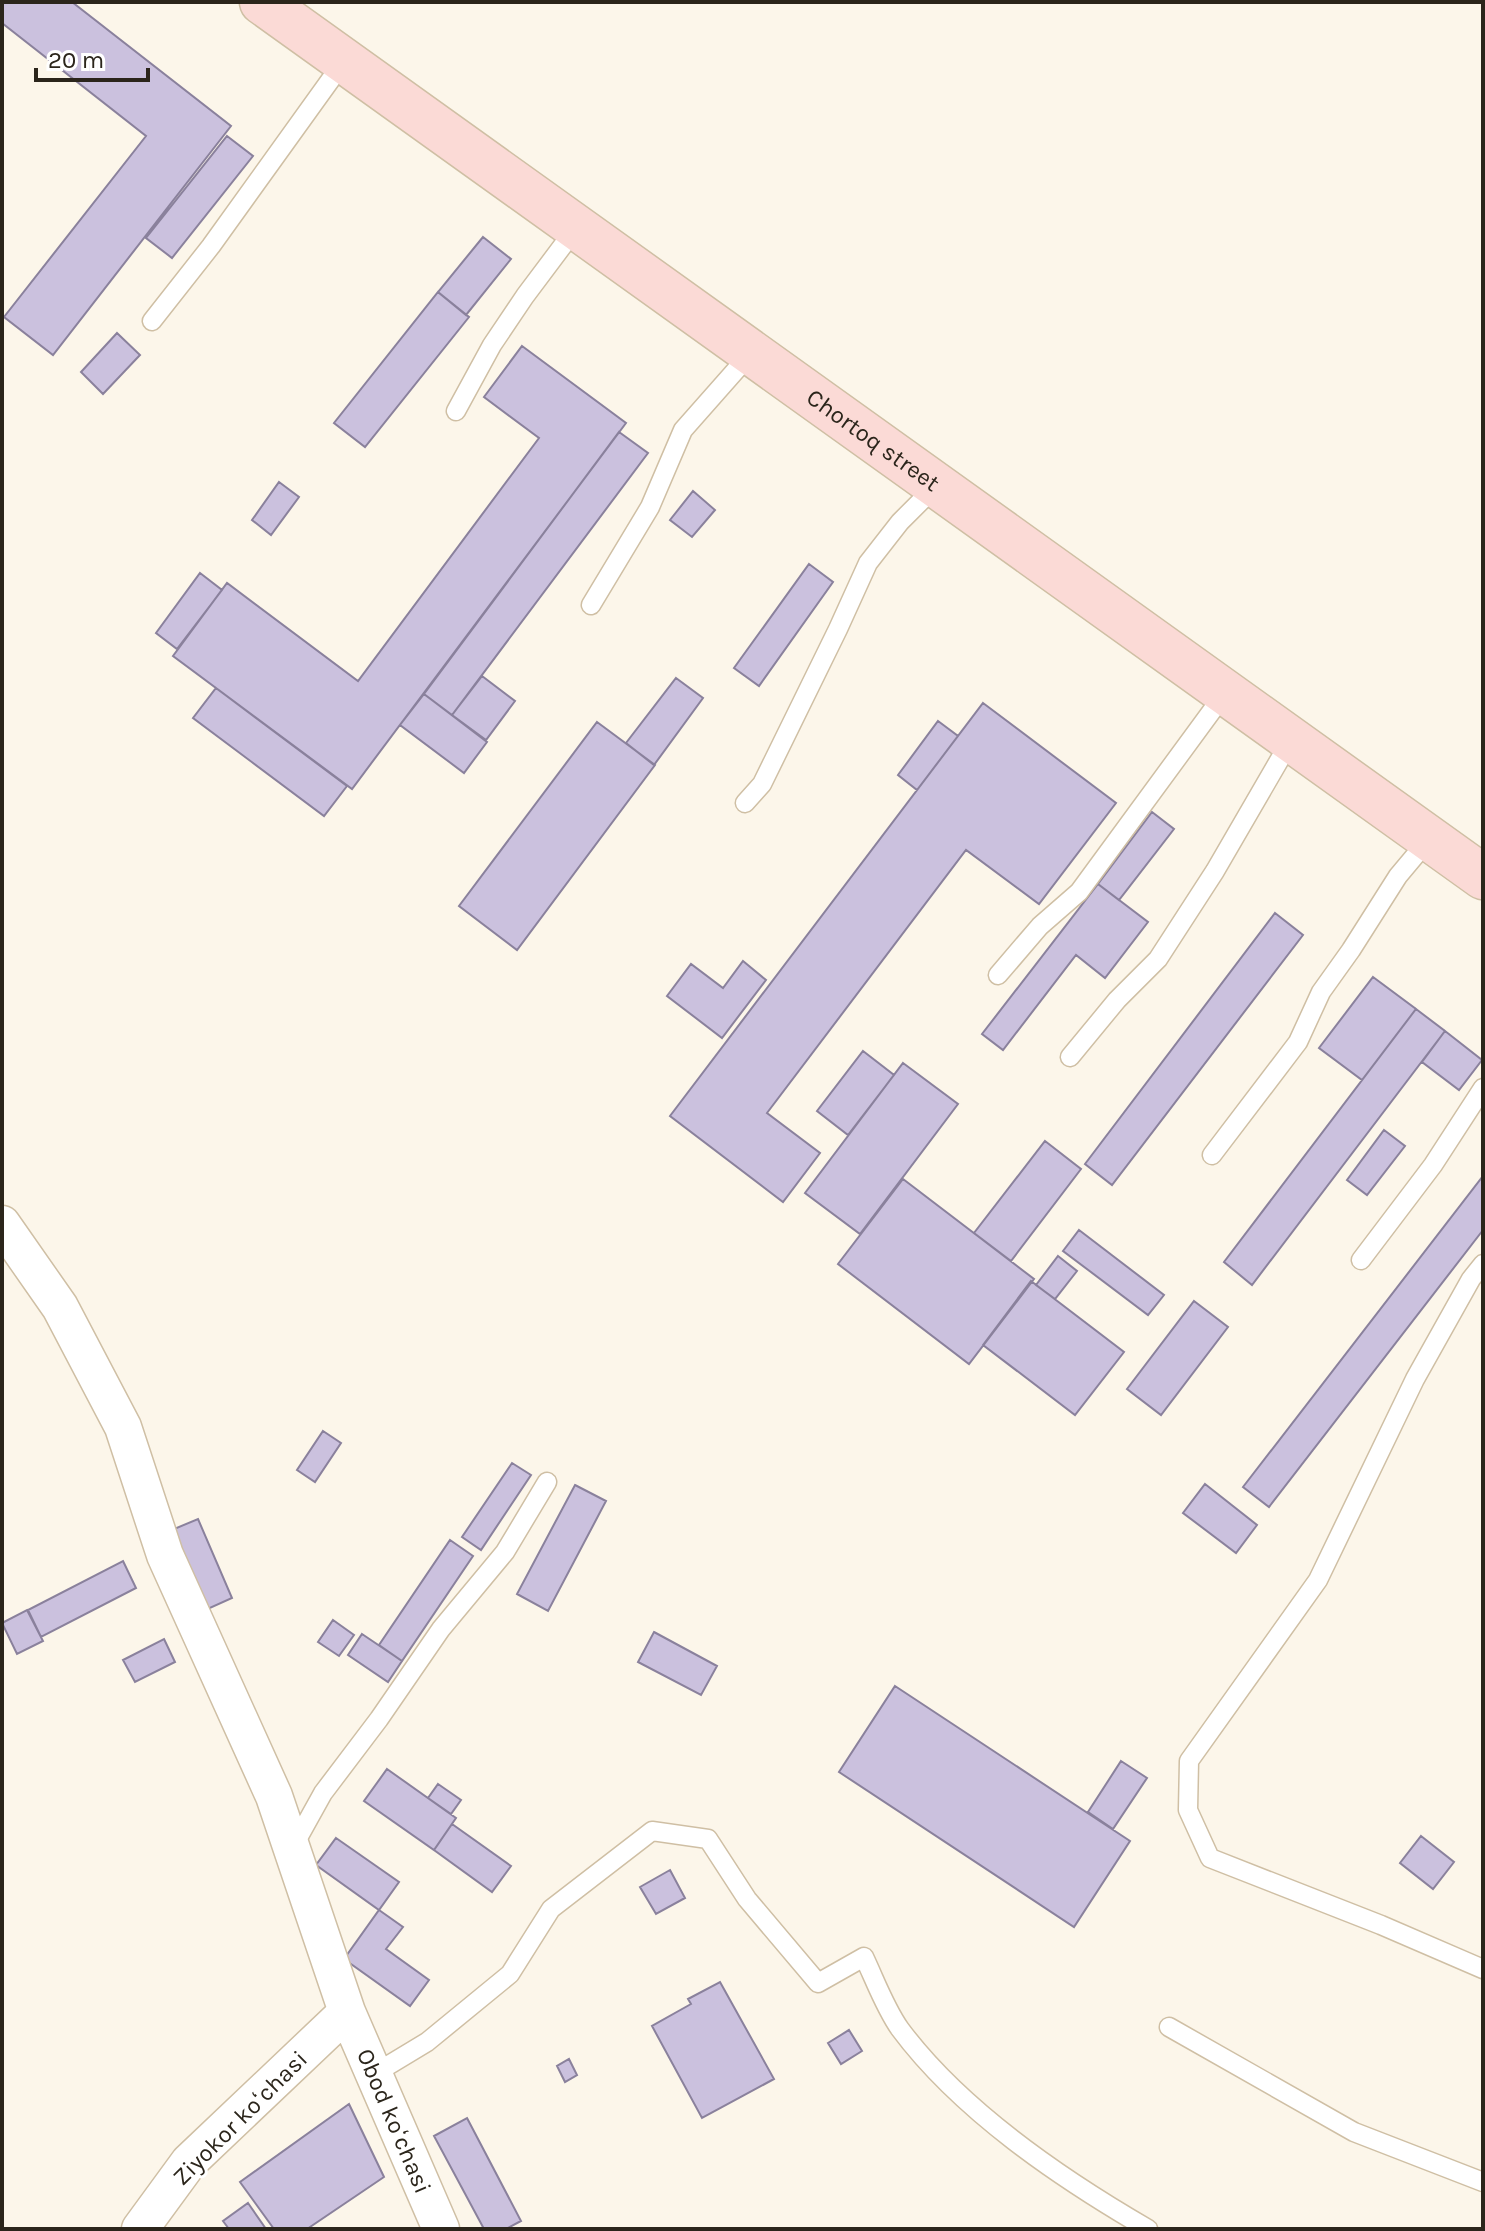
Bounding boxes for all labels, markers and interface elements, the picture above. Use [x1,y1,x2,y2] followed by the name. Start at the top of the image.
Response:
[36,32,148,82] scale bar
[48,46,104,74] text: 20 m
[801,383,945,497] street label: Chortoq street
[351,2044,437,2198] street label: Obod koʻchasi
[167,2045,313,2191] street label: Ziyokor koʻchasi

